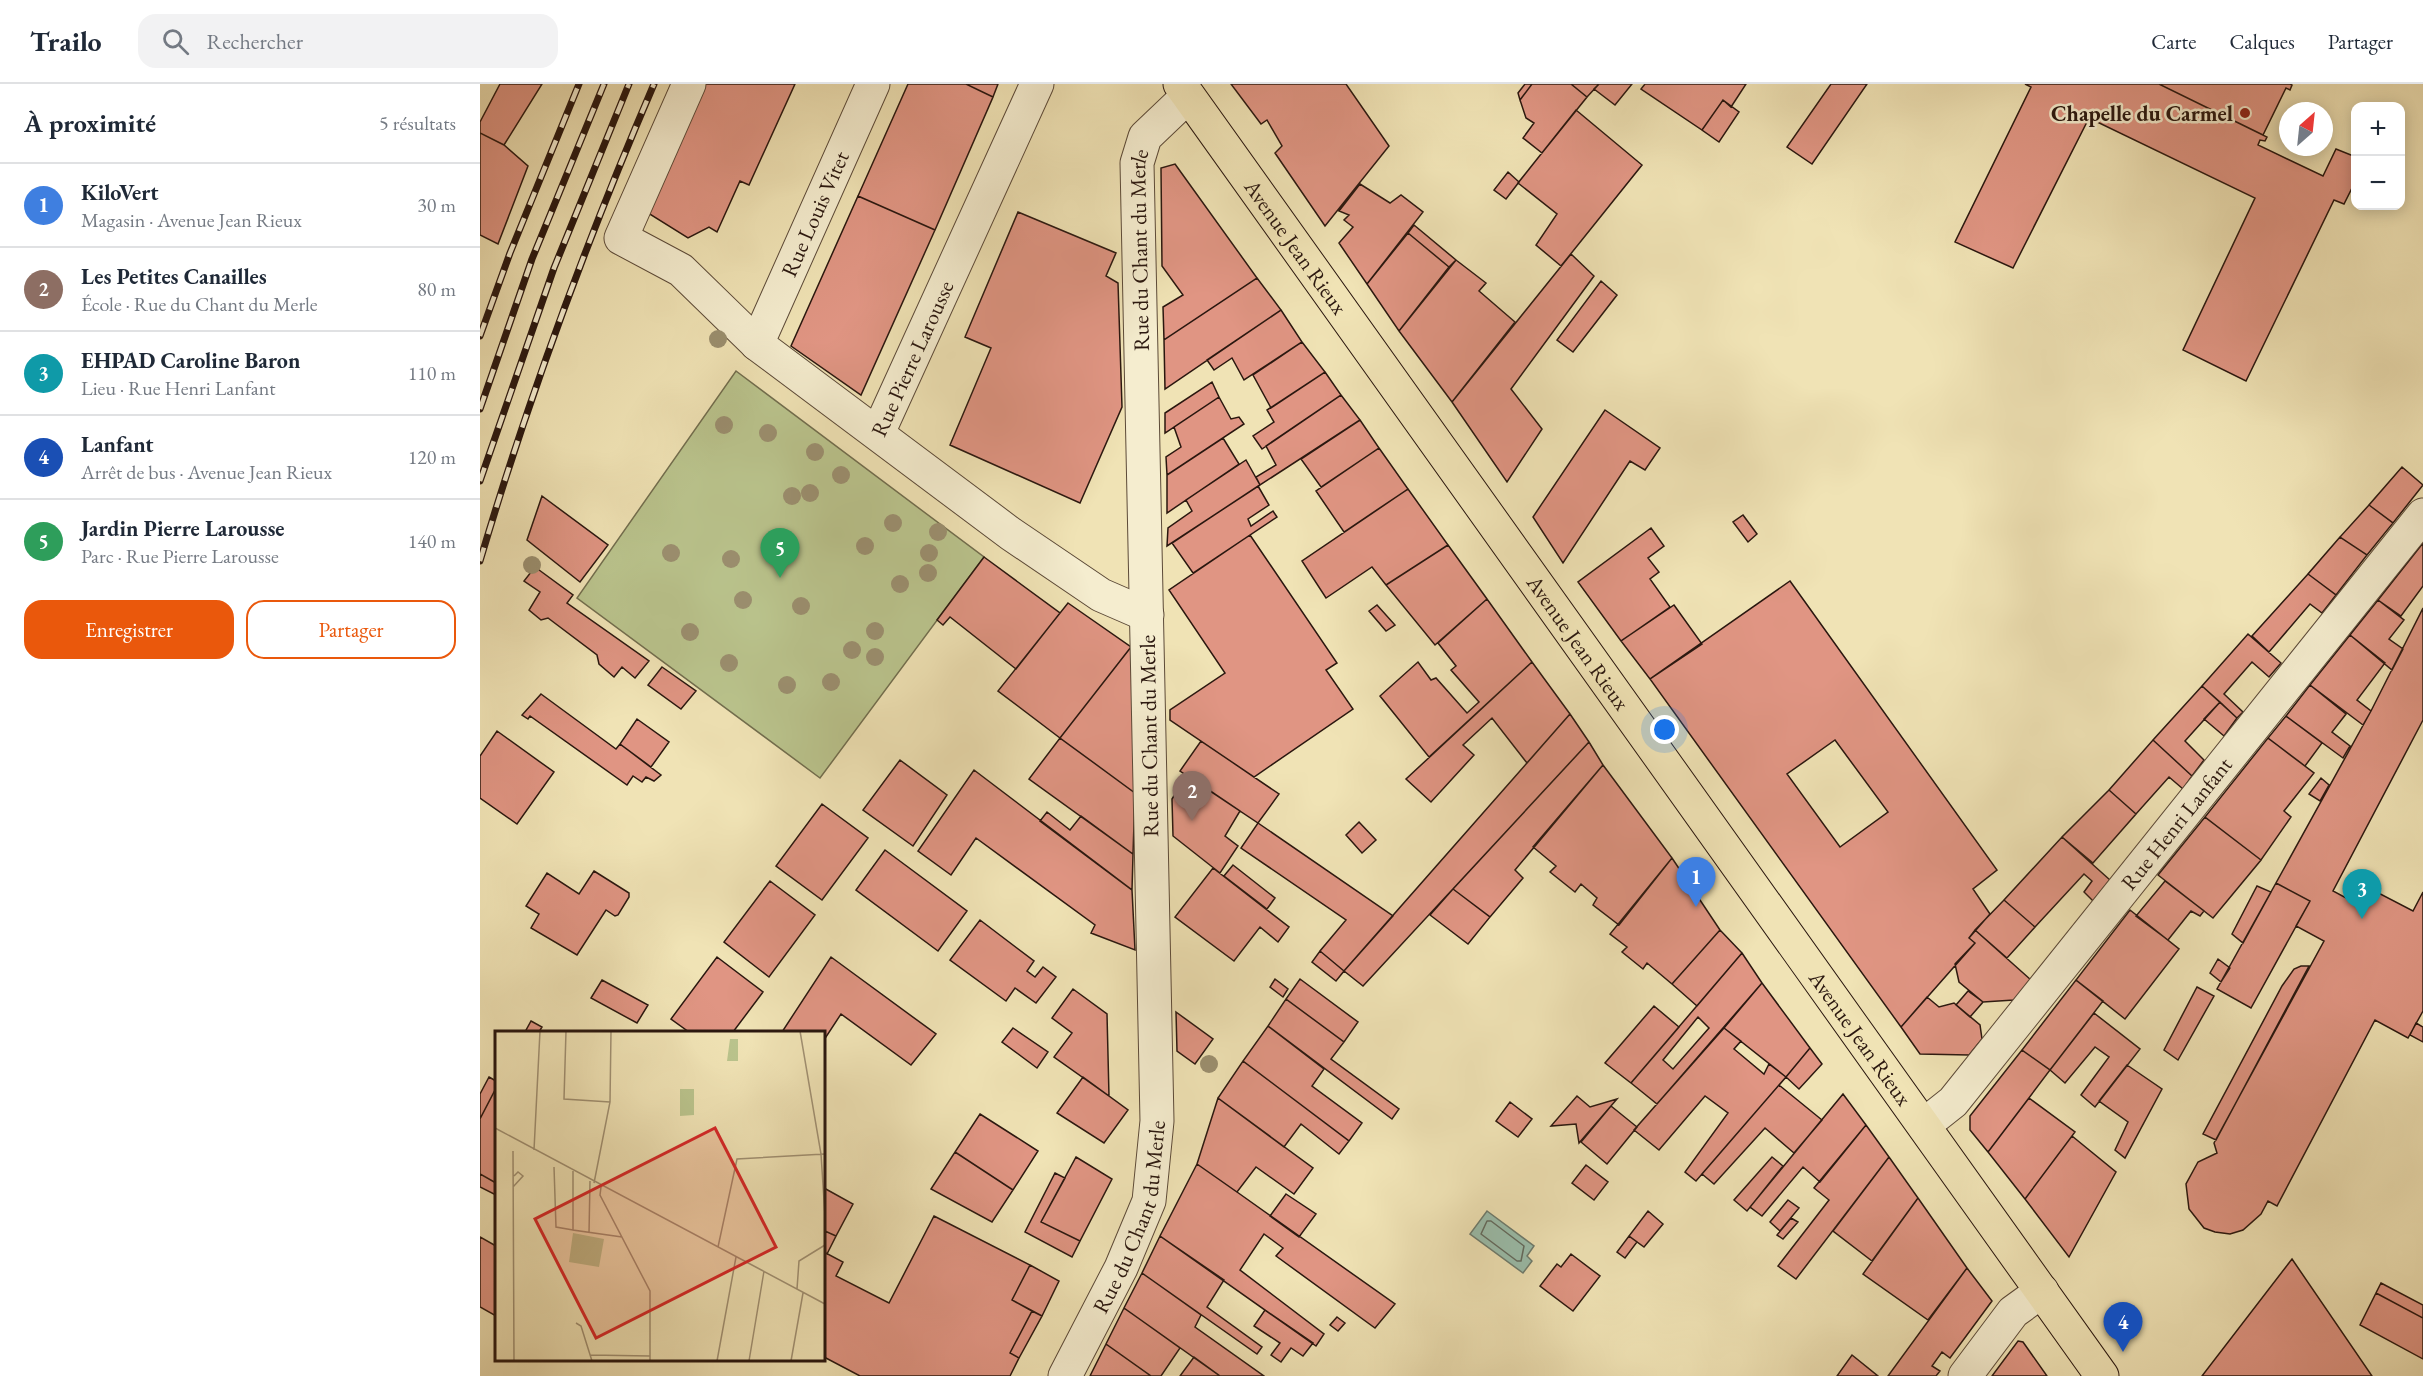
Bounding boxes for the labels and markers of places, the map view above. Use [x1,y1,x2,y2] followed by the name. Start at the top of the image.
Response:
[2051,99,2233,128] place label: Chapelle du Carmel
[2238,106,2252,120] marker: Chapelle du Carmel
[760,528,800,578] pin: 5
[1172,772,1212,821] pin: 2
[1676,858,1716,907] pin: 1
[2342,870,2382,919] pin: 3
[2104,1302,2142,1352] pin: 4

